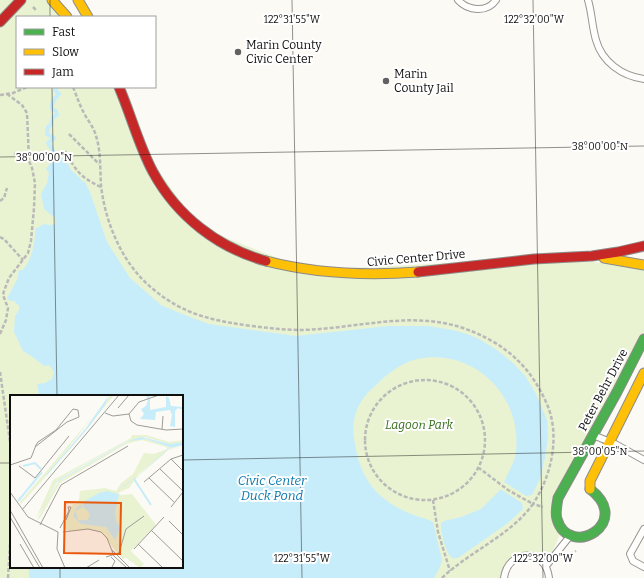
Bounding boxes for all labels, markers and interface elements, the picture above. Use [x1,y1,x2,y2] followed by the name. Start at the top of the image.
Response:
[264,14,321,26] text: 122°31'55"W
[504,14,565,26] text: 122°32'00"W
[16,16,156,88] legend
[52,25,76,39] text: Fast
[246,38,322,66] place label: Marin County Civic Center
[52,45,79,59] text: Slow
[233,47,243,57] marker: Marin County Civic Center
[51,65,74,79] text: Jam
[394,67,454,95] place label: Marin County Jail
[381,76,391,86] marker: Marin County Jail
[572,141,628,153] text: 38°00'00"N
[16,152,72,164] text: 38°00'00"N
[366,247,466,269] street label: Civic Center Drive
[575,347,631,433] street label: Peter Behr Drive
[10,395,183,568] inset map
[385,418,454,432] park label: Lagoon Park
[573,446,627,458] text: 38°00'05"N
[238,473,307,503] water label: Civic Center Duck Pond
[274,553,331,565] text: 122°31'55"W
[513,553,574,565] text: 122°32'00"W

